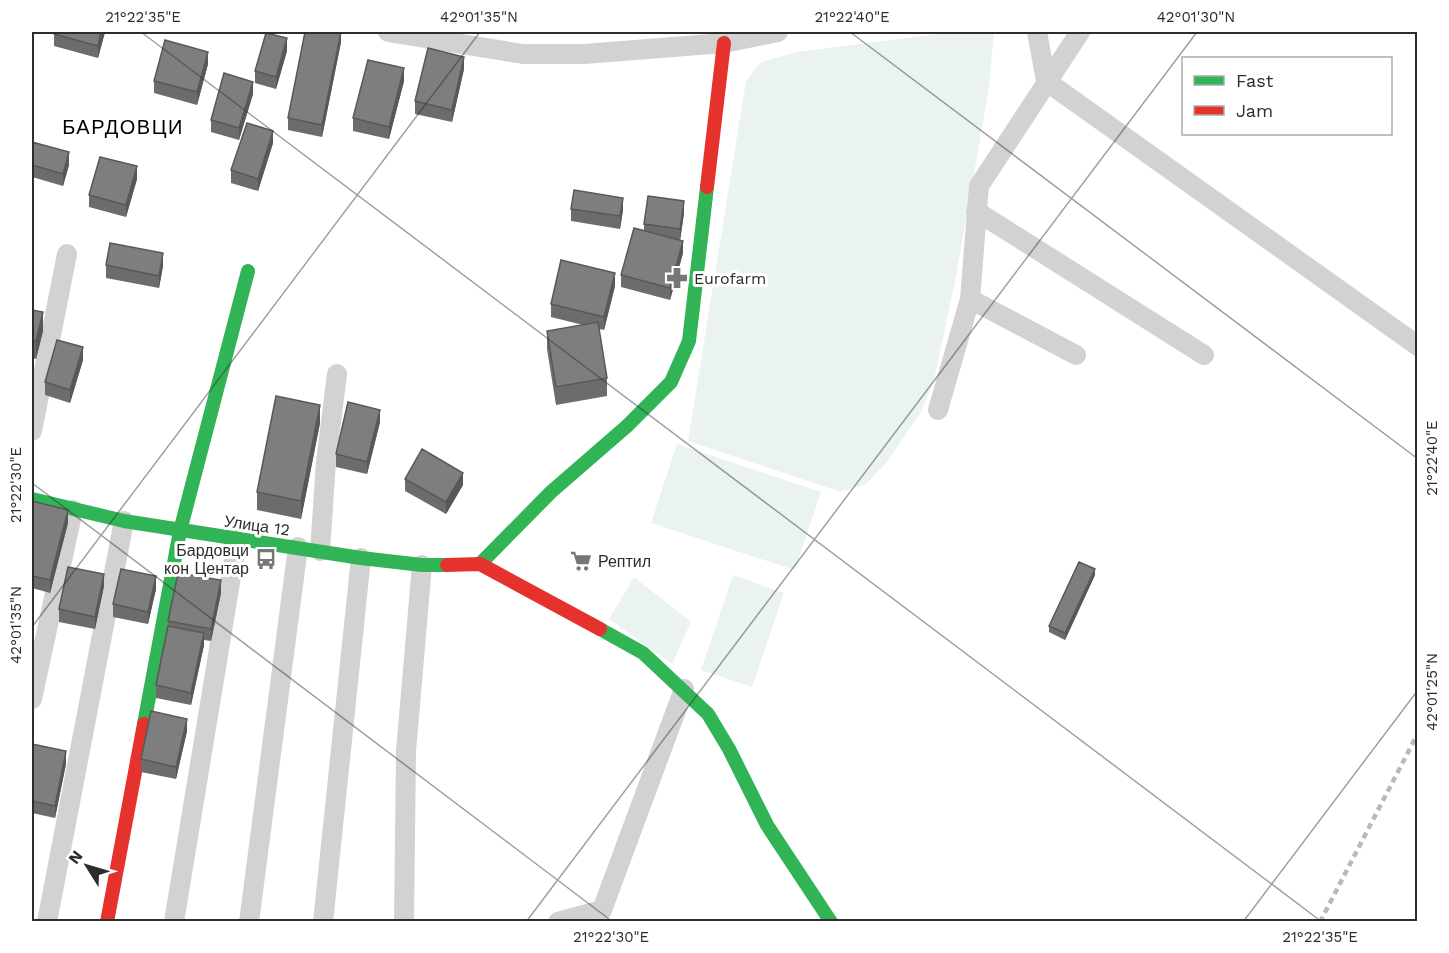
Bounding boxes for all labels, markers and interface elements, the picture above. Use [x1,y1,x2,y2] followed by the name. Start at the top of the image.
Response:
[105,8,181,26] text: 21°22'35"E
[440,8,518,26] text: 42°01'35"N
[814,8,890,26] text: 21°22'40"E
[1157,8,1235,26] text: 42°01'30"N
[1182,57,1392,135] legend
[1236,70,1274,91] text: Fast
[1236,100,1273,121] text: Jam
[62,115,184,139] district label: БАРДОВЦИ
[665,266,689,290] pharmacy icon: Eurofarm
[694,269,766,288] place label: Eurofarm
[1423,420,1441,496] text: 21°22'40"E
[7,447,25,523] text: 21°22'30"E
[223,511,291,540] street label: Улица 12
[164,541,249,578] place label: Бардовци кон Центар
[254,547,278,571] bus stop icon: Бардовци кон Центар
[569,549,593,573] supermarket icon: Рептил
[598,552,651,571] place label: Рептил
[7,586,25,664] text: 42°01'35"N
[1423,653,1441,731] text: 42°01'25"N
[57,836,117,896] north arrow
[64,847,87,868] text: N
[573,928,649,946] text: 21°22'30"E
[1282,928,1358,946] text: 21°22'35"E

